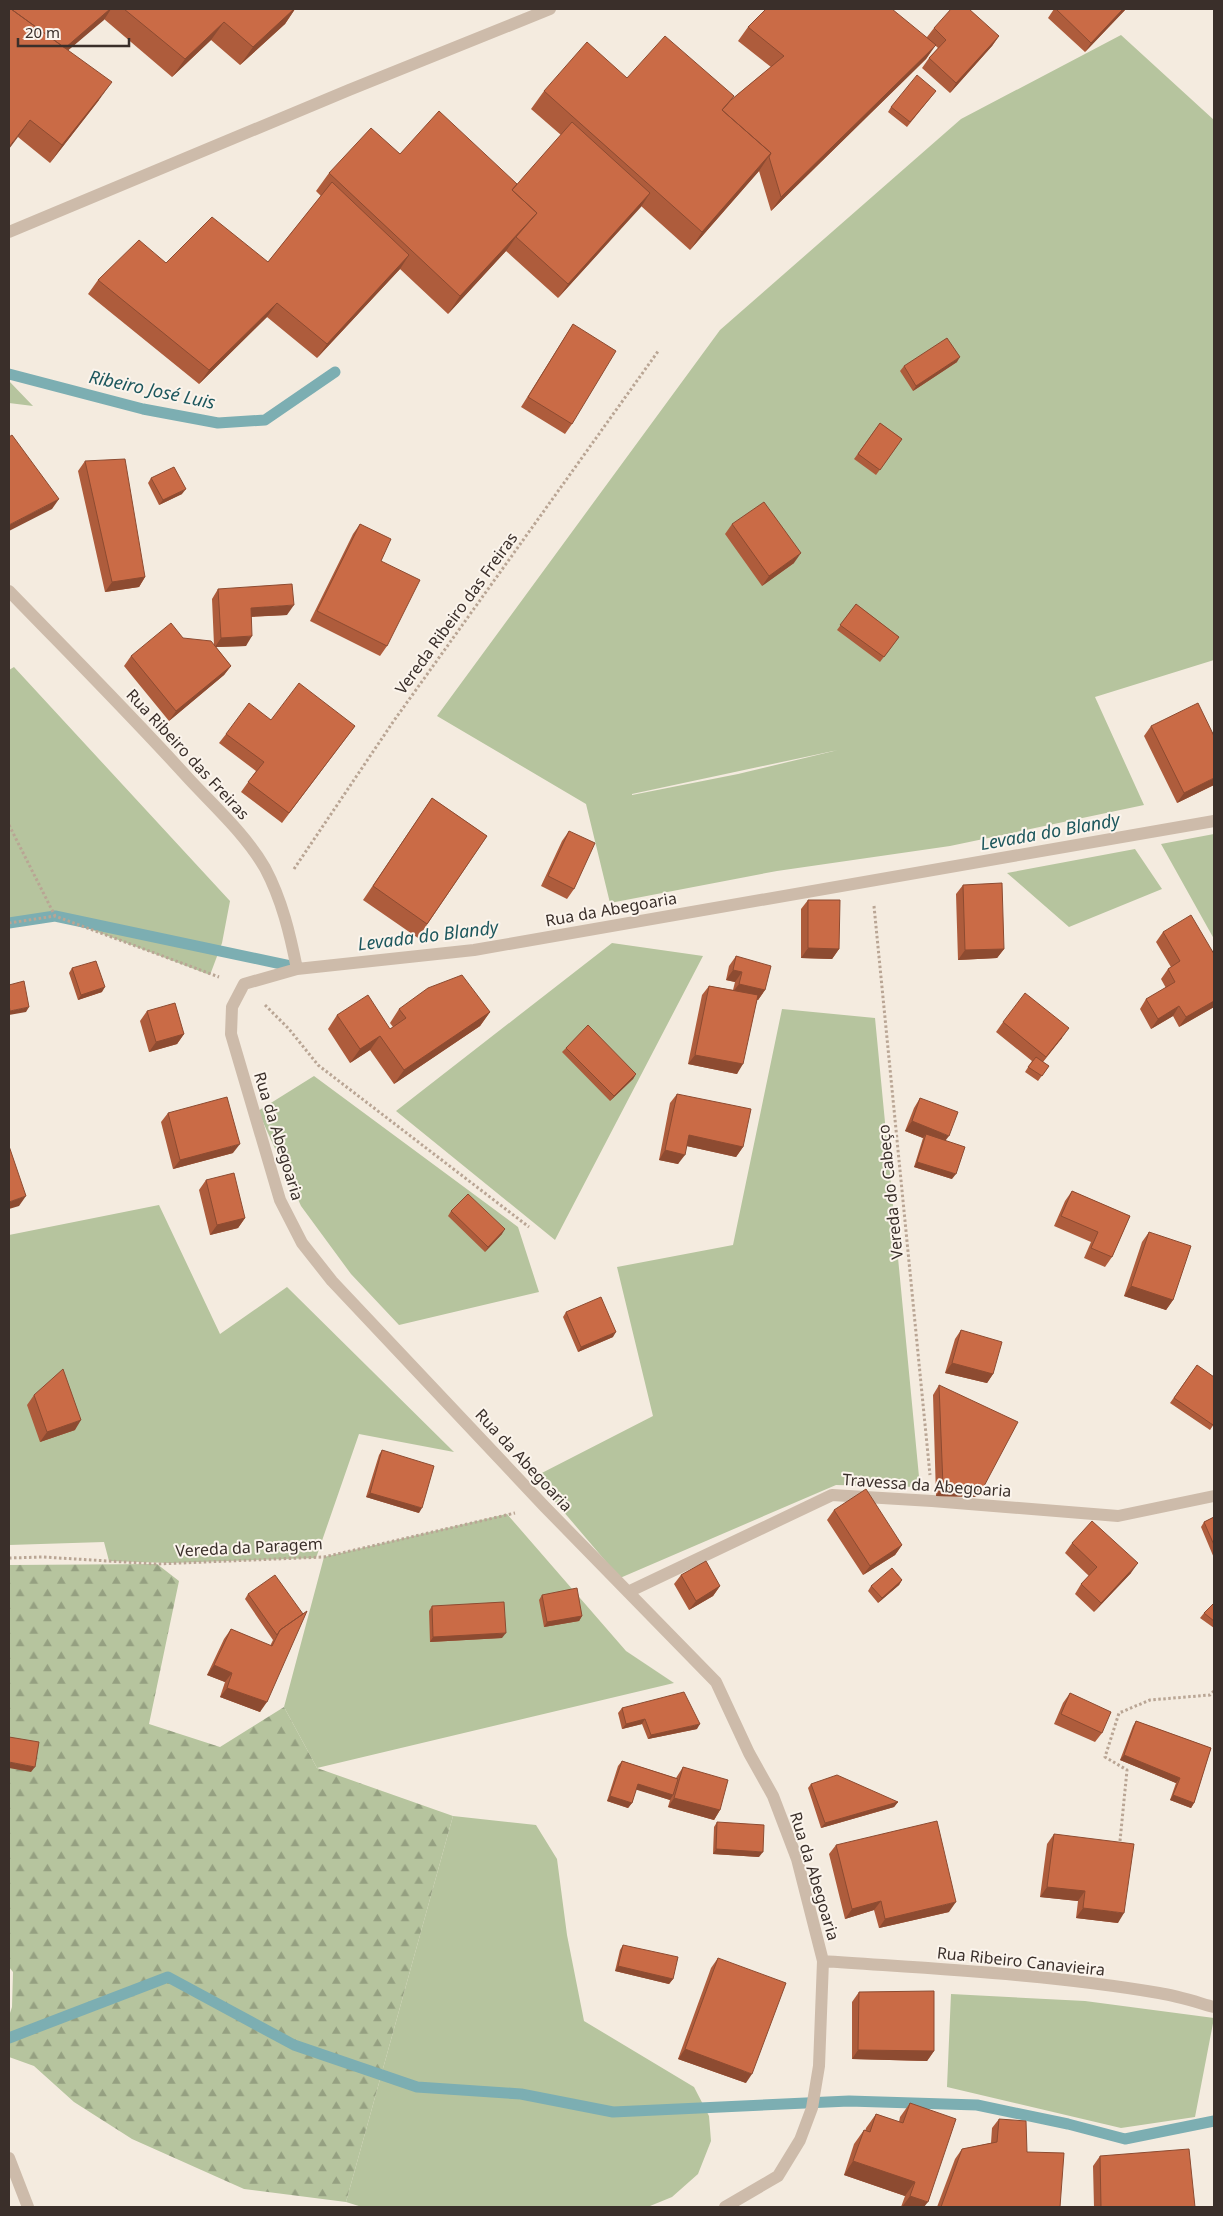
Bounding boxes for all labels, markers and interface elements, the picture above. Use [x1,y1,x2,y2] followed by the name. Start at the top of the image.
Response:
[18,15,129,47] scale bar
[25,22,60,42] text: 20 m
[87,364,218,414] water label: Ribeiro José Luis
[390,528,522,698] street label: Vereda Ribeiro das Freiras
[121,684,255,824] street label: Rua Ribeiro das Freiras
[978,807,1123,855] water label: Levada do Blandy
[543,887,679,931] street label: Rua da Abegoaria
[356,914,501,956] water label: Levada do Blandy
[249,1069,309,1203] street label: Rua da Abegoaria
[872,1123,908,1261] street label: Vereda do Cabeço
[471,1404,577,1516] street label: Rua da Abegoaria
[842,1468,1012,1502] street label: Travessa da Abegoaria
[175,1532,323,1562] street label: Vereda da Paragem
[785,1809,845,1943] street label: Rua da Abegoaria
[936,1941,1106,1981] street label: Rua Ribeiro Canavieira

